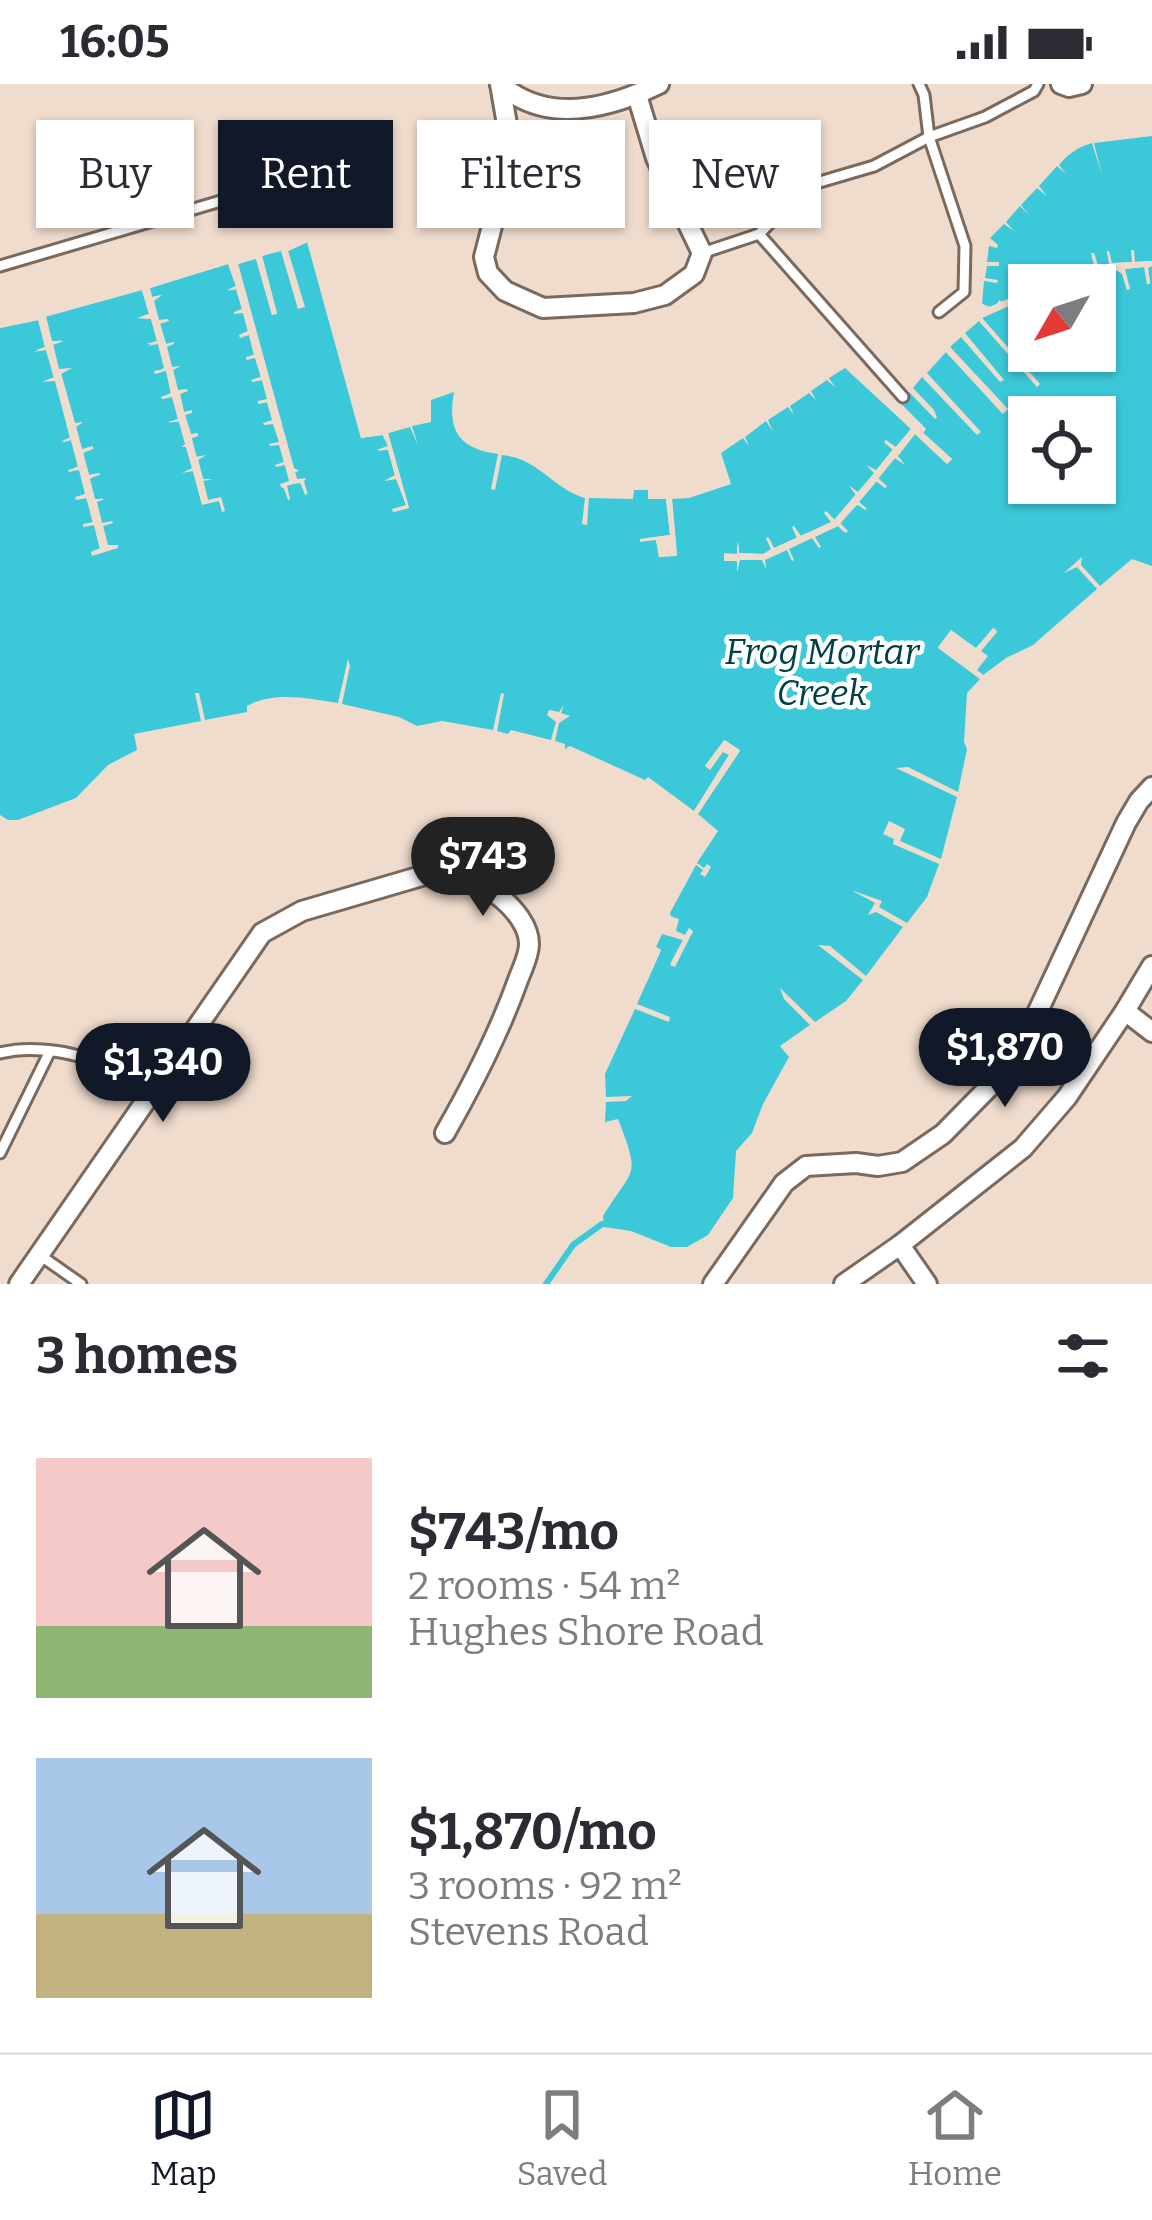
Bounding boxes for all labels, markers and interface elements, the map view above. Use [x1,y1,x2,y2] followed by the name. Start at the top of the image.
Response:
[60,15,170,69] text: 16:05
[36,120,194,228] chip: Buy
[218,120,393,228] chip: Rent
[417,120,625,228] chip: Filters
[649,120,821,228] chip: New
[1008,264,1116,372] north arrow
[1008,264,1116,504] map controls
[1008,396,1116,504] button: locate
[725,630,921,715] water label: Frog Mortar Creek
[412,817,554,919] pin: $743
[438,833,528,879] text: $743
[907,1008,1103,1110] pin: $1,870
[65,1023,261,1125] pin: $1,340
[946,1024,1064,1070] text: $1,870
[102,1039,224,1085] text: $1,340
[1050,1323,1116,1389] icon: filters
[36,1325,238,1387] text: 3 homes
[408,1501,619,1563] text: $743/mo
[132,1506,276,1650] icon: home
[408,1563,680,1609] text: 2 rooms · 54 m²
[408,1609,764,1655] text: Hughes Shore Road
[408,1801,657,1863] text: $1,870/mo
[132,1806,276,1950] icon: home
[408,1863,682,1909] text: 3 rooms · 92 m²
[408,1909,649,1955] text: Stevens Road
[150,2082,217,2194] tab: Map
[517,2082,607,2194] tab: Saved
[908,2082,1002,2194] tab: Home

